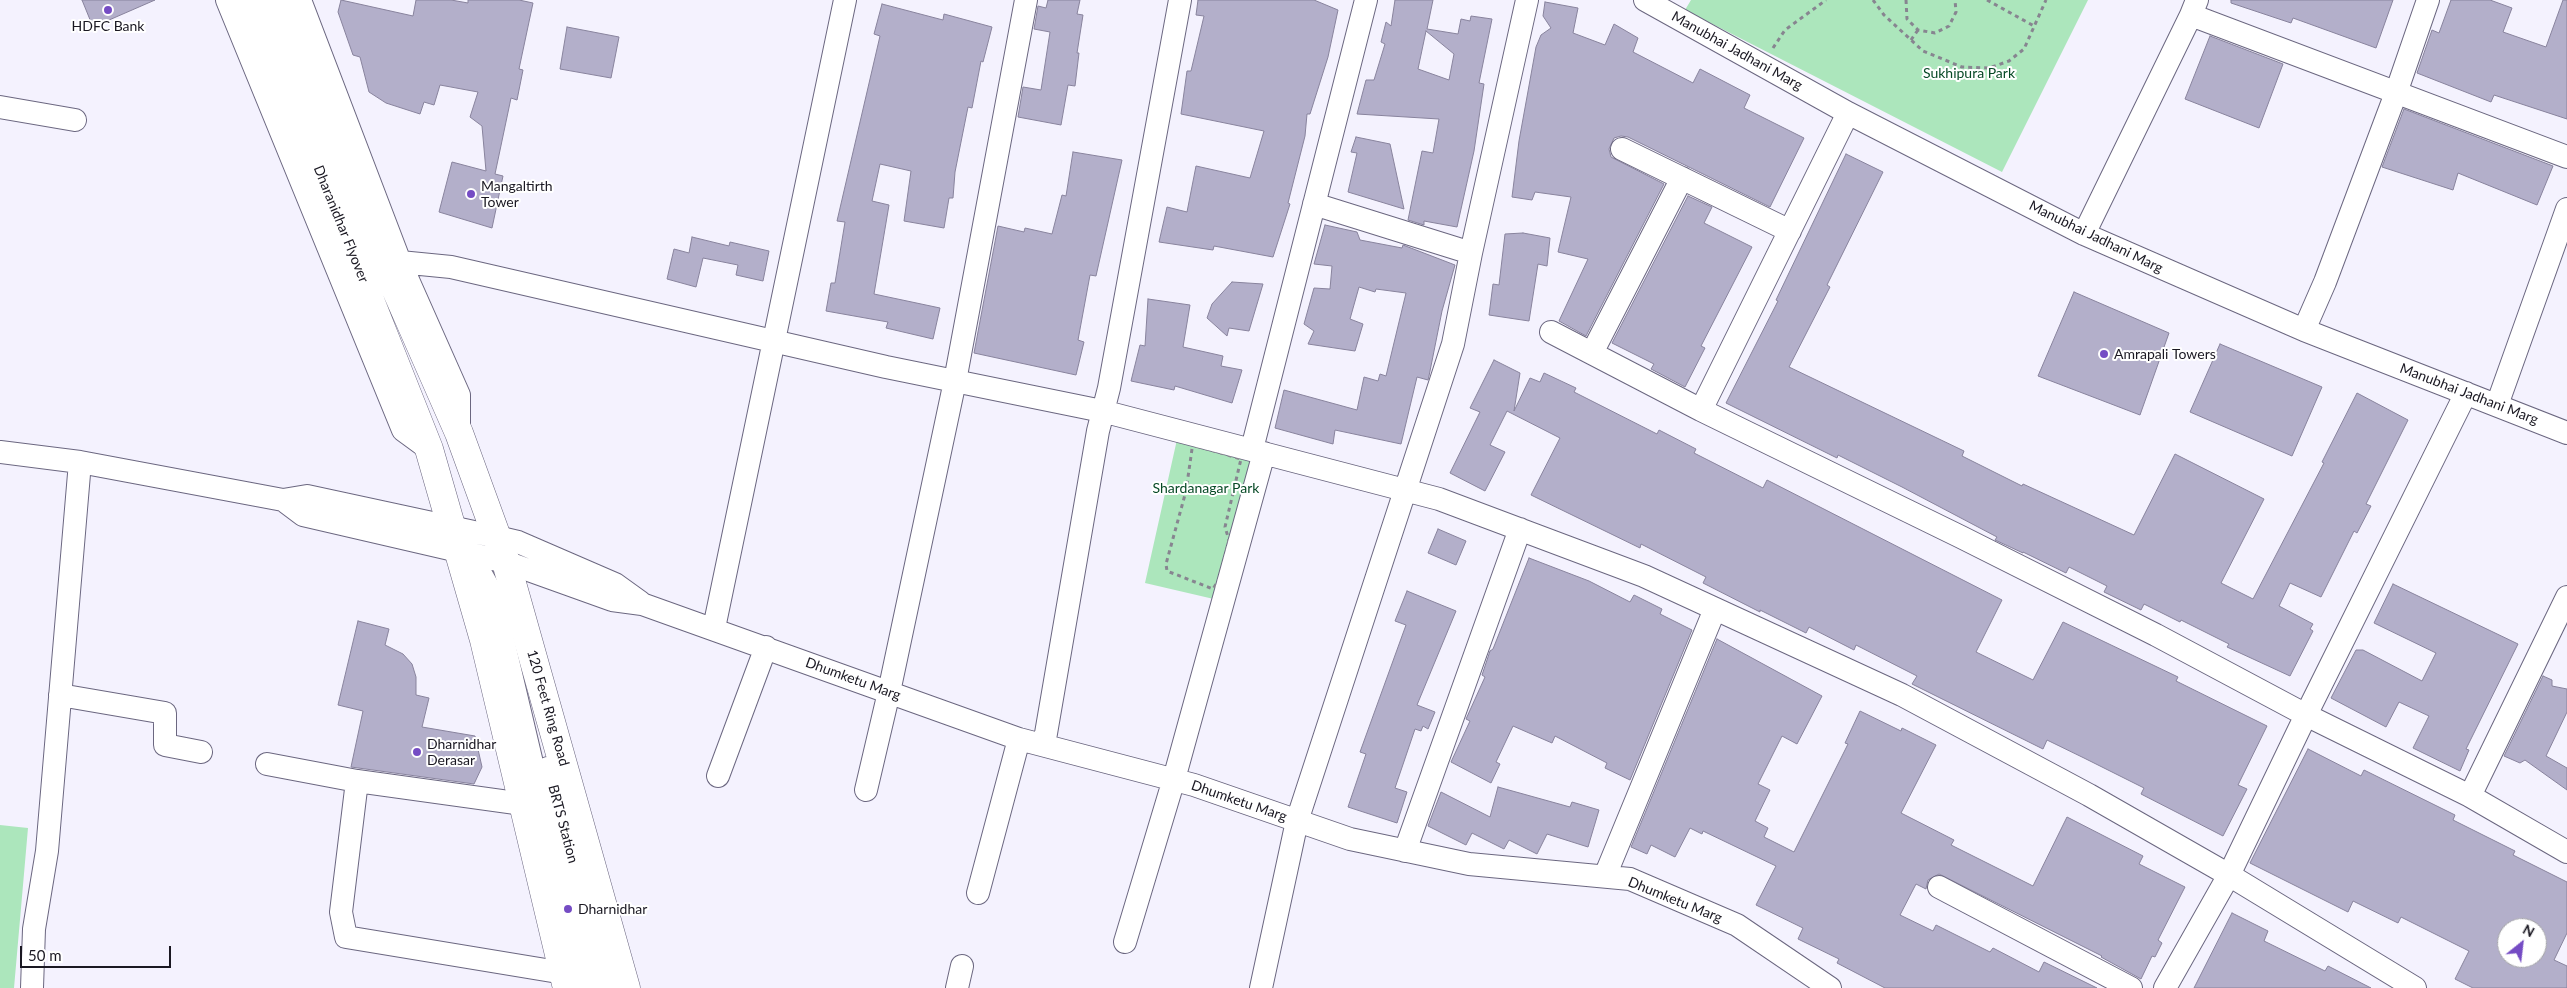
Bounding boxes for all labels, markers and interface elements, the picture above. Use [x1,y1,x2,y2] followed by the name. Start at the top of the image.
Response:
[102,4,114,16] marker: HDFC Bank
[1669,8,1805,94] street label: Manubhai Jadhani Marg
[72,18,144,34] place label: HDFC Bank
[1923,65,2015,81] park label: Sukhipura Park
[310,163,372,285] street label: Dharanidhar Flyover
[481,178,553,210] place label: Mangaltirth Tower
[465,188,477,200] marker: Mangaltirth Tower
[2026,197,2166,277] street label: Manubhai Jadhani Marg
[2114,346,2216,362] place label: Amrapali Towers
[2098,348,2110,360] marker: Amrapali Towers
[2397,360,2541,428] street label: Manubhai Jadhani Marg
[1153,480,1259,496] park label: Shardanagar Park
[523,648,573,768] street label: 120 Feet Ring Road
[803,654,903,704] street label: Dhumketu Marg
[427,736,496,769] place label: Dharnidhar Derasar
[411,746,423,758] marker: Dharnidhar Derasar
[1189,777,1289,825] street label: Dhumketu Marg
[544,783,582,865] street label: BRTS Station
[1625,873,1725,927] street label: Dhumketu Marg
[578,901,647,917] place label: Dharnidhar
[562,903,574,915] marker: Dharnidhar
[2497,918,2547,968] north arrow
[2520,920,2538,940] text: N
[22,936,174,968] scale bar
[28,946,62,964] text: 50 m

